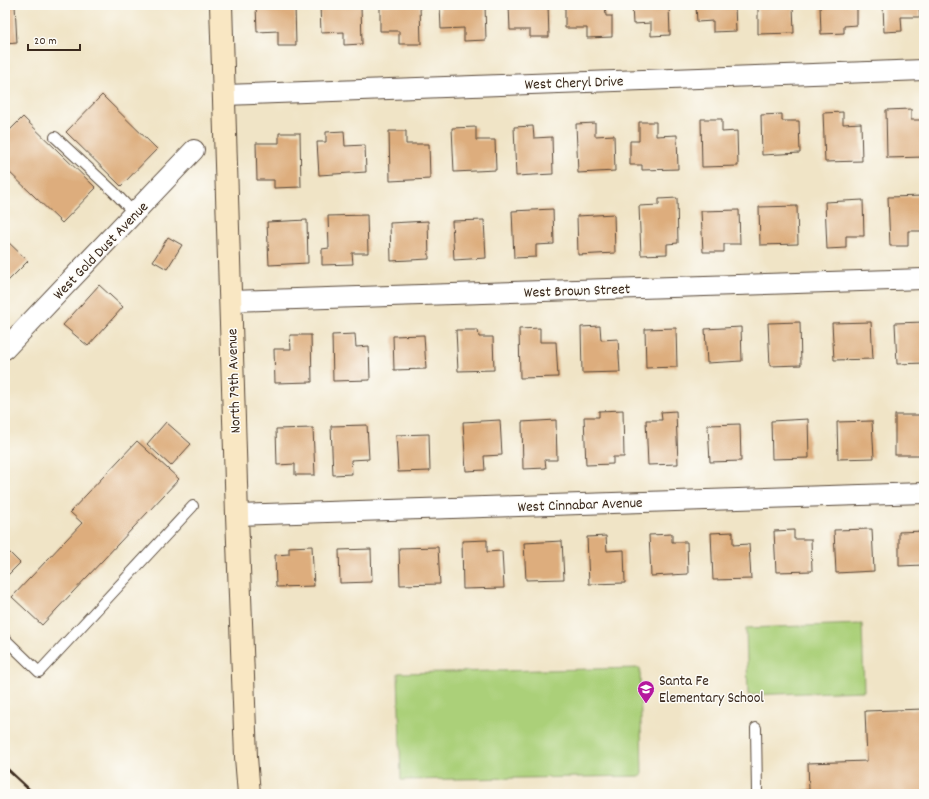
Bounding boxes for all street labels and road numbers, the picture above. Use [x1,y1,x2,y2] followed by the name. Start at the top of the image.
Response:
[524,71,624,97] street label: West Cheryl Drive
[49,197,155,306] street label: West Gold Dust Avenue
[524,279,631,305] street label: West Brown Street
[222,328,248,434] street label: North 79th Avenue
[517,493,643,519] street label: West Cinnabar Avenue

